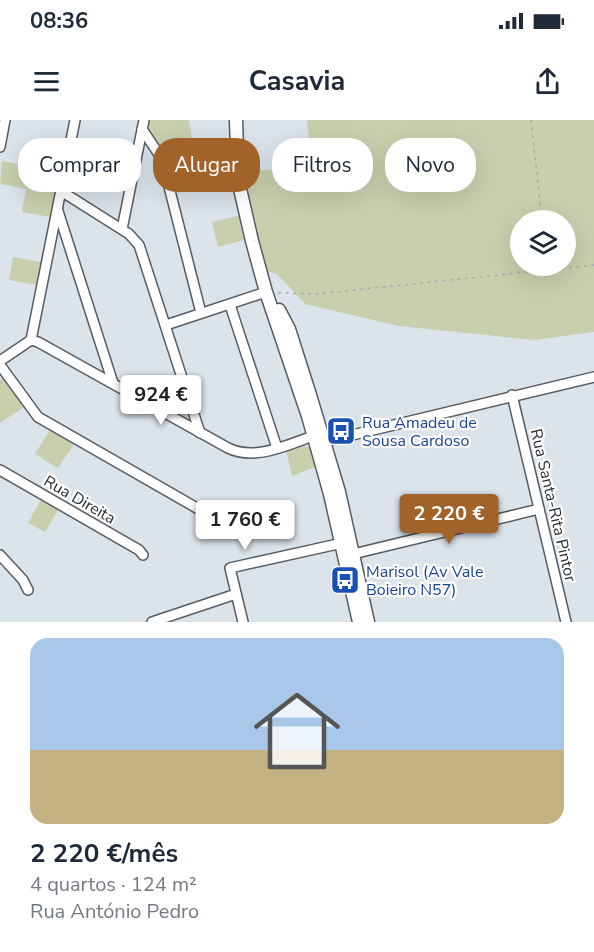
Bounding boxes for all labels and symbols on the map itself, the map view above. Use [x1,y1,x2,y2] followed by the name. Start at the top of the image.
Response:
[119,375,203,426] pin: 924 €
[362,412,477,452] place label: Rua Amadeu de Sousa Cardoso
[325,415,357,447] bus stop icon: Rua Amadeu de Sousa Cardoso
[525,427,581,584] street label: Rua Santa-Rita Pintor
[39,470,120,529] street label: Rua Direita
[394,494,504,545] pin: 2 220 €
[190,500,300,551] pin: 1 760 €
[366,561,483,601] place label: Marisol (Av Vale Boieiro N57)
[329,564,361,596] bus stop icon: Marisol (Av Vale Boieiro N57)

